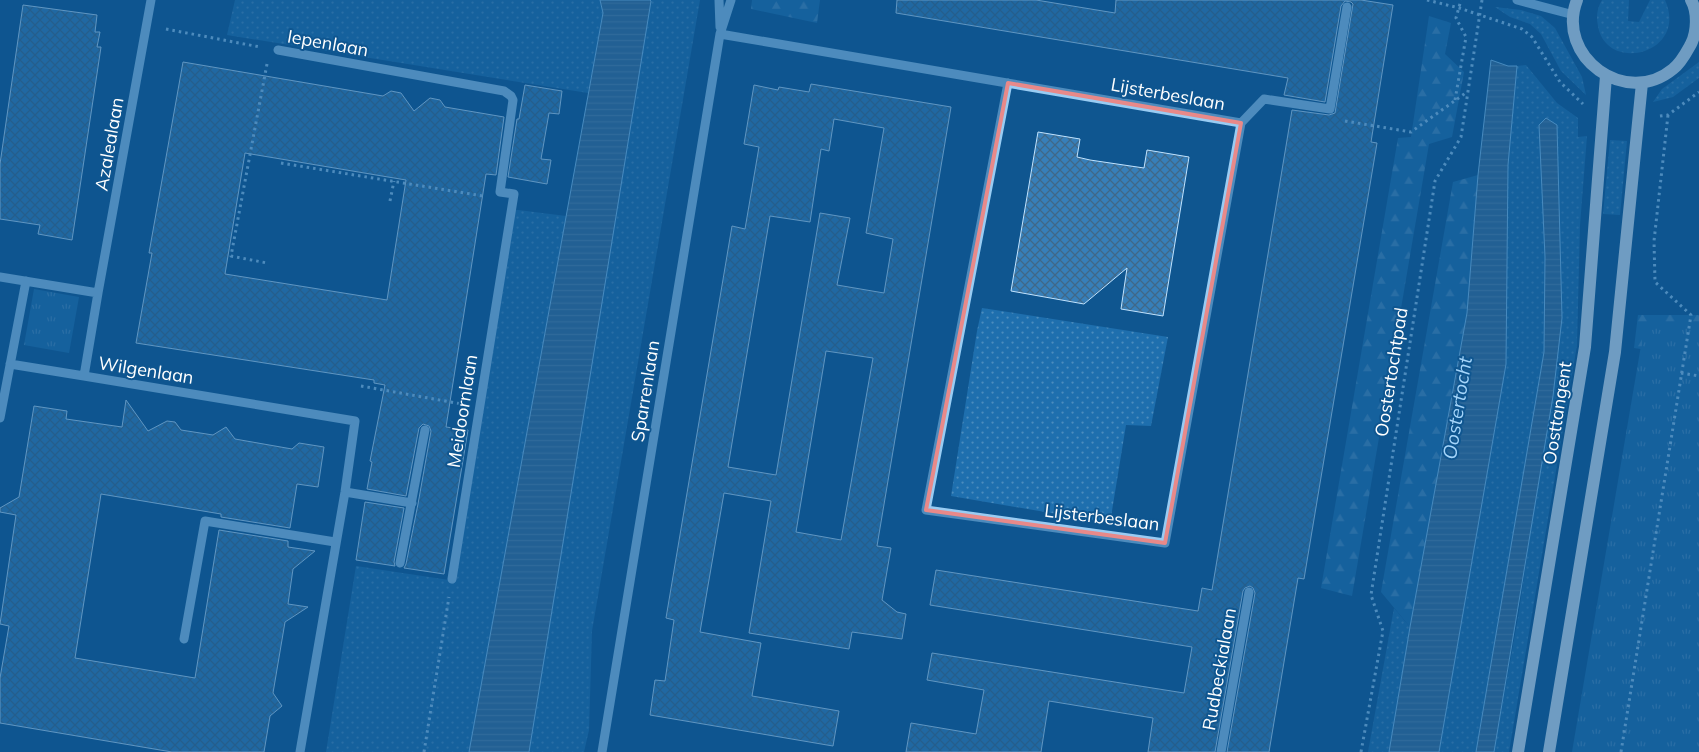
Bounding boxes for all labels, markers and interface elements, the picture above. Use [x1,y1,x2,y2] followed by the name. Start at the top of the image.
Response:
[286,25,370,61] street label: Iepenlaan
[1109,73,1227,115] street label: Lijsterbeslaan
[89,95,129,193] street label: Azalealaan
[1369,306,1413,438] street label: Oostertochtpad
[626,339,664,443] street label: Sparrenlaan
[97,351,195,389] street label: Wilgenlaan
[442,353,482,469] street label: Meidoornlaan
[1437,354,1477,461] water label: Oostertocht
[1537,360,1577,466] street label: Oosttangent
[1043,499,1161,535] street label: Lijsterbeslaan
[1197,606,1241,732] street label: Rudbeckialaan

